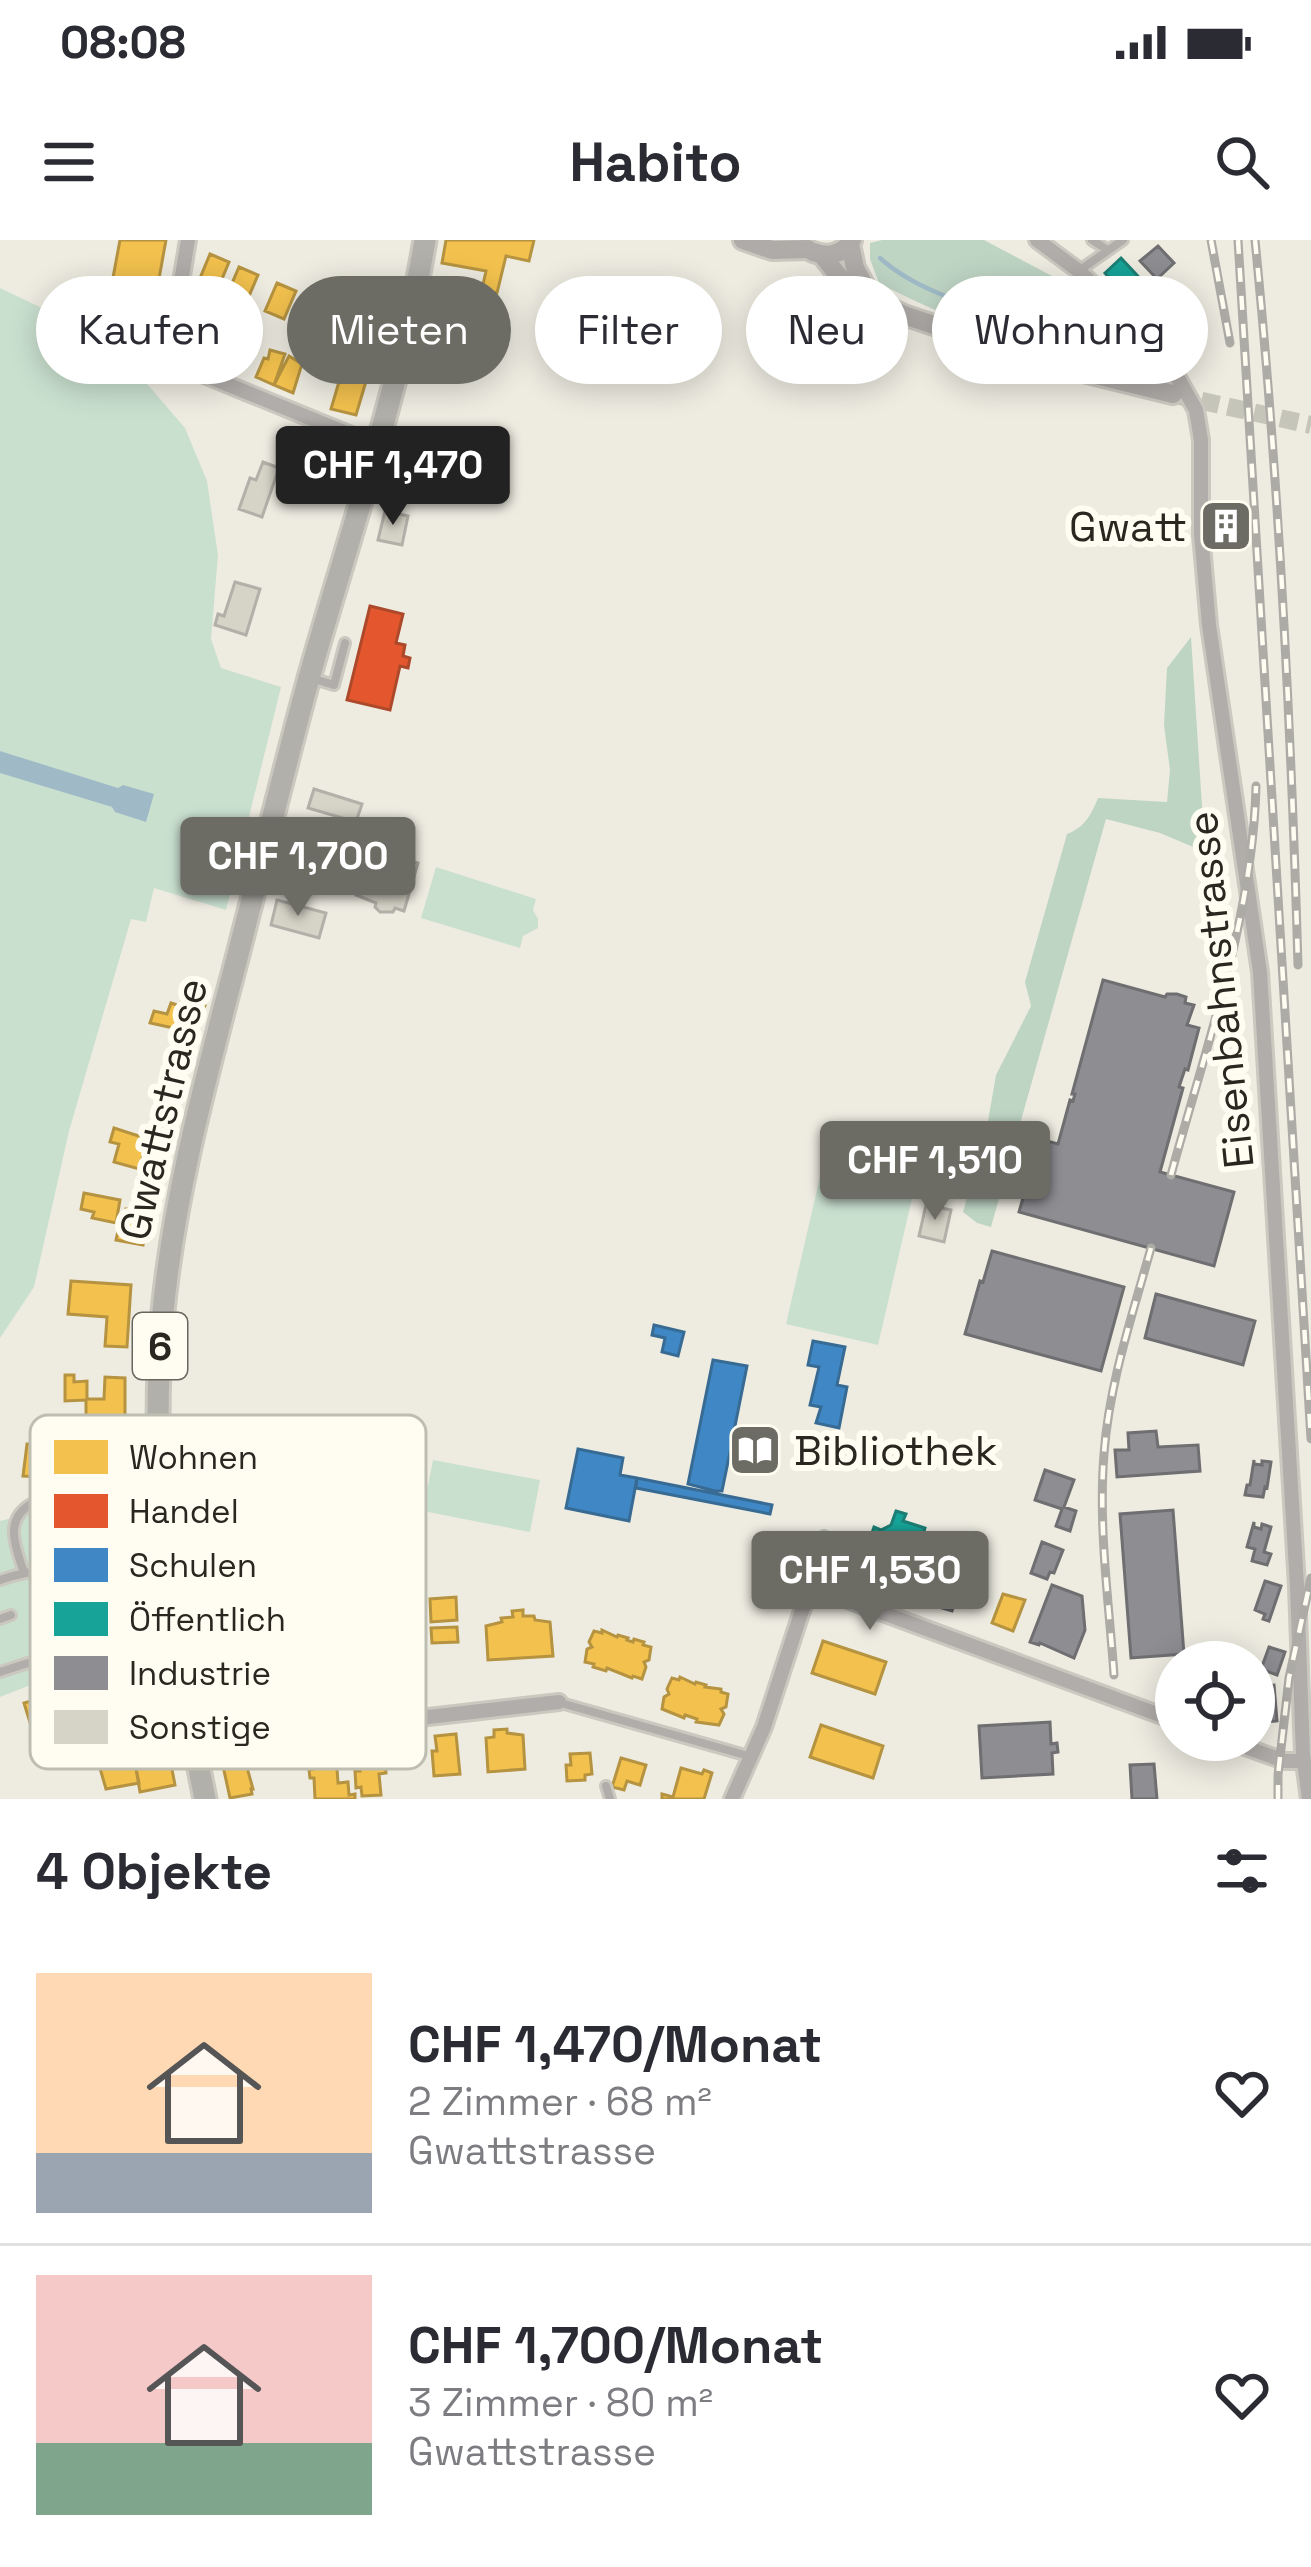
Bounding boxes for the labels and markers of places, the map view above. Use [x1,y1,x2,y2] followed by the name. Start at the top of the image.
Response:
[256,426,530,528] pin: CHF 1,470
[1198,498,1254,554] building icon: Gwatt
[1069,500,1187,553] place label: Gwatt
[161,817,435,919] pin: CHF 1,700
[798,1121,1072,1223] pin: CHF 1,510
[727,1422,783,1478] library icon: Bibliothek
[794,1424,997,1477] place label: Bibliothek
[733,1531,1007,1633] pin: CHF 1,530

